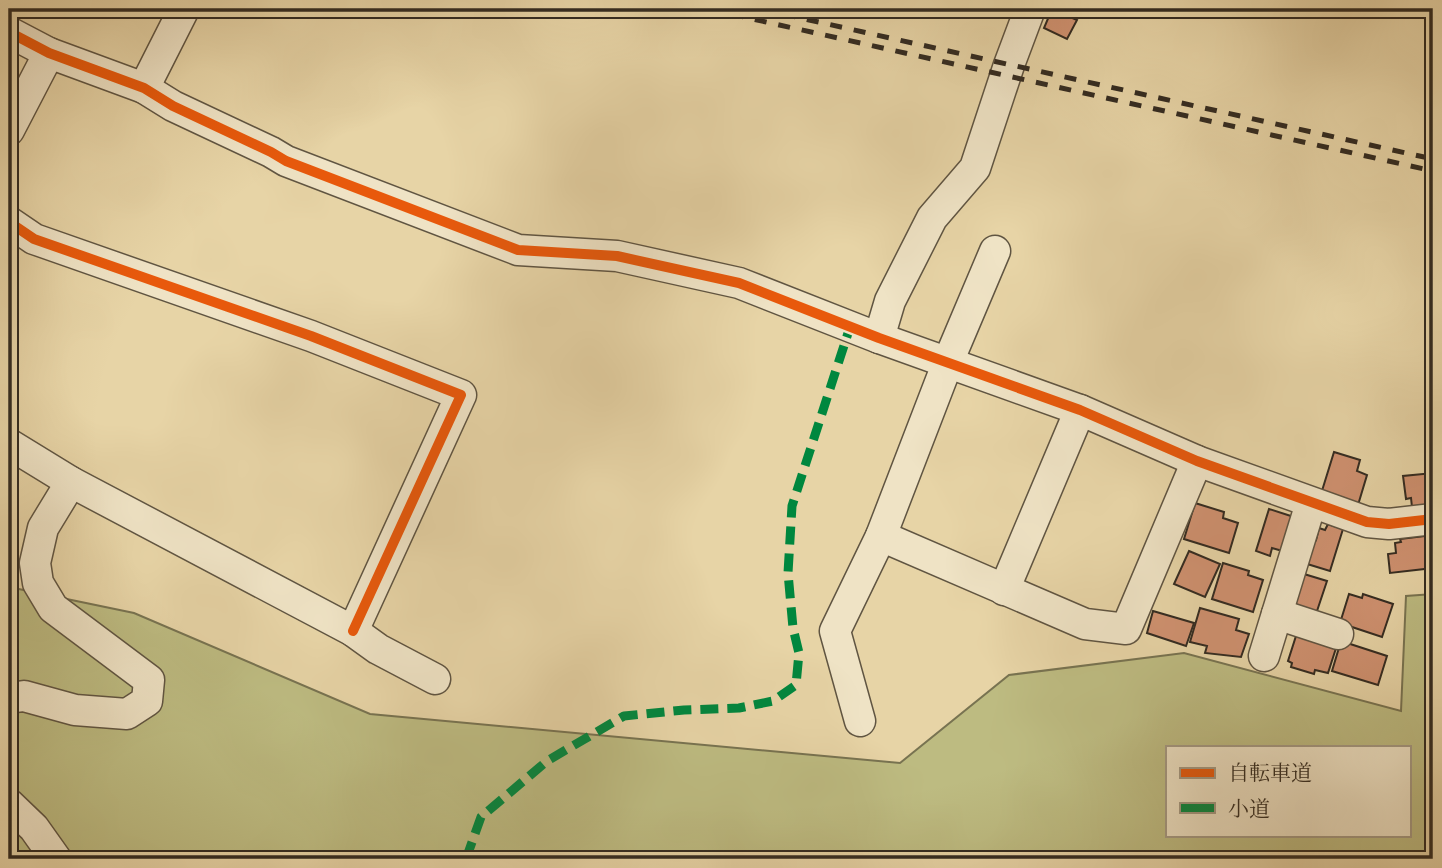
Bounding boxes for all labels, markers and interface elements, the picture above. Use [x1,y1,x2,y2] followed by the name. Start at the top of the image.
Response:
[1166,746,1410,836] legend
[1228,759,1312,787] text: 自転車道
[1228,795,1270,823] text: 小道

